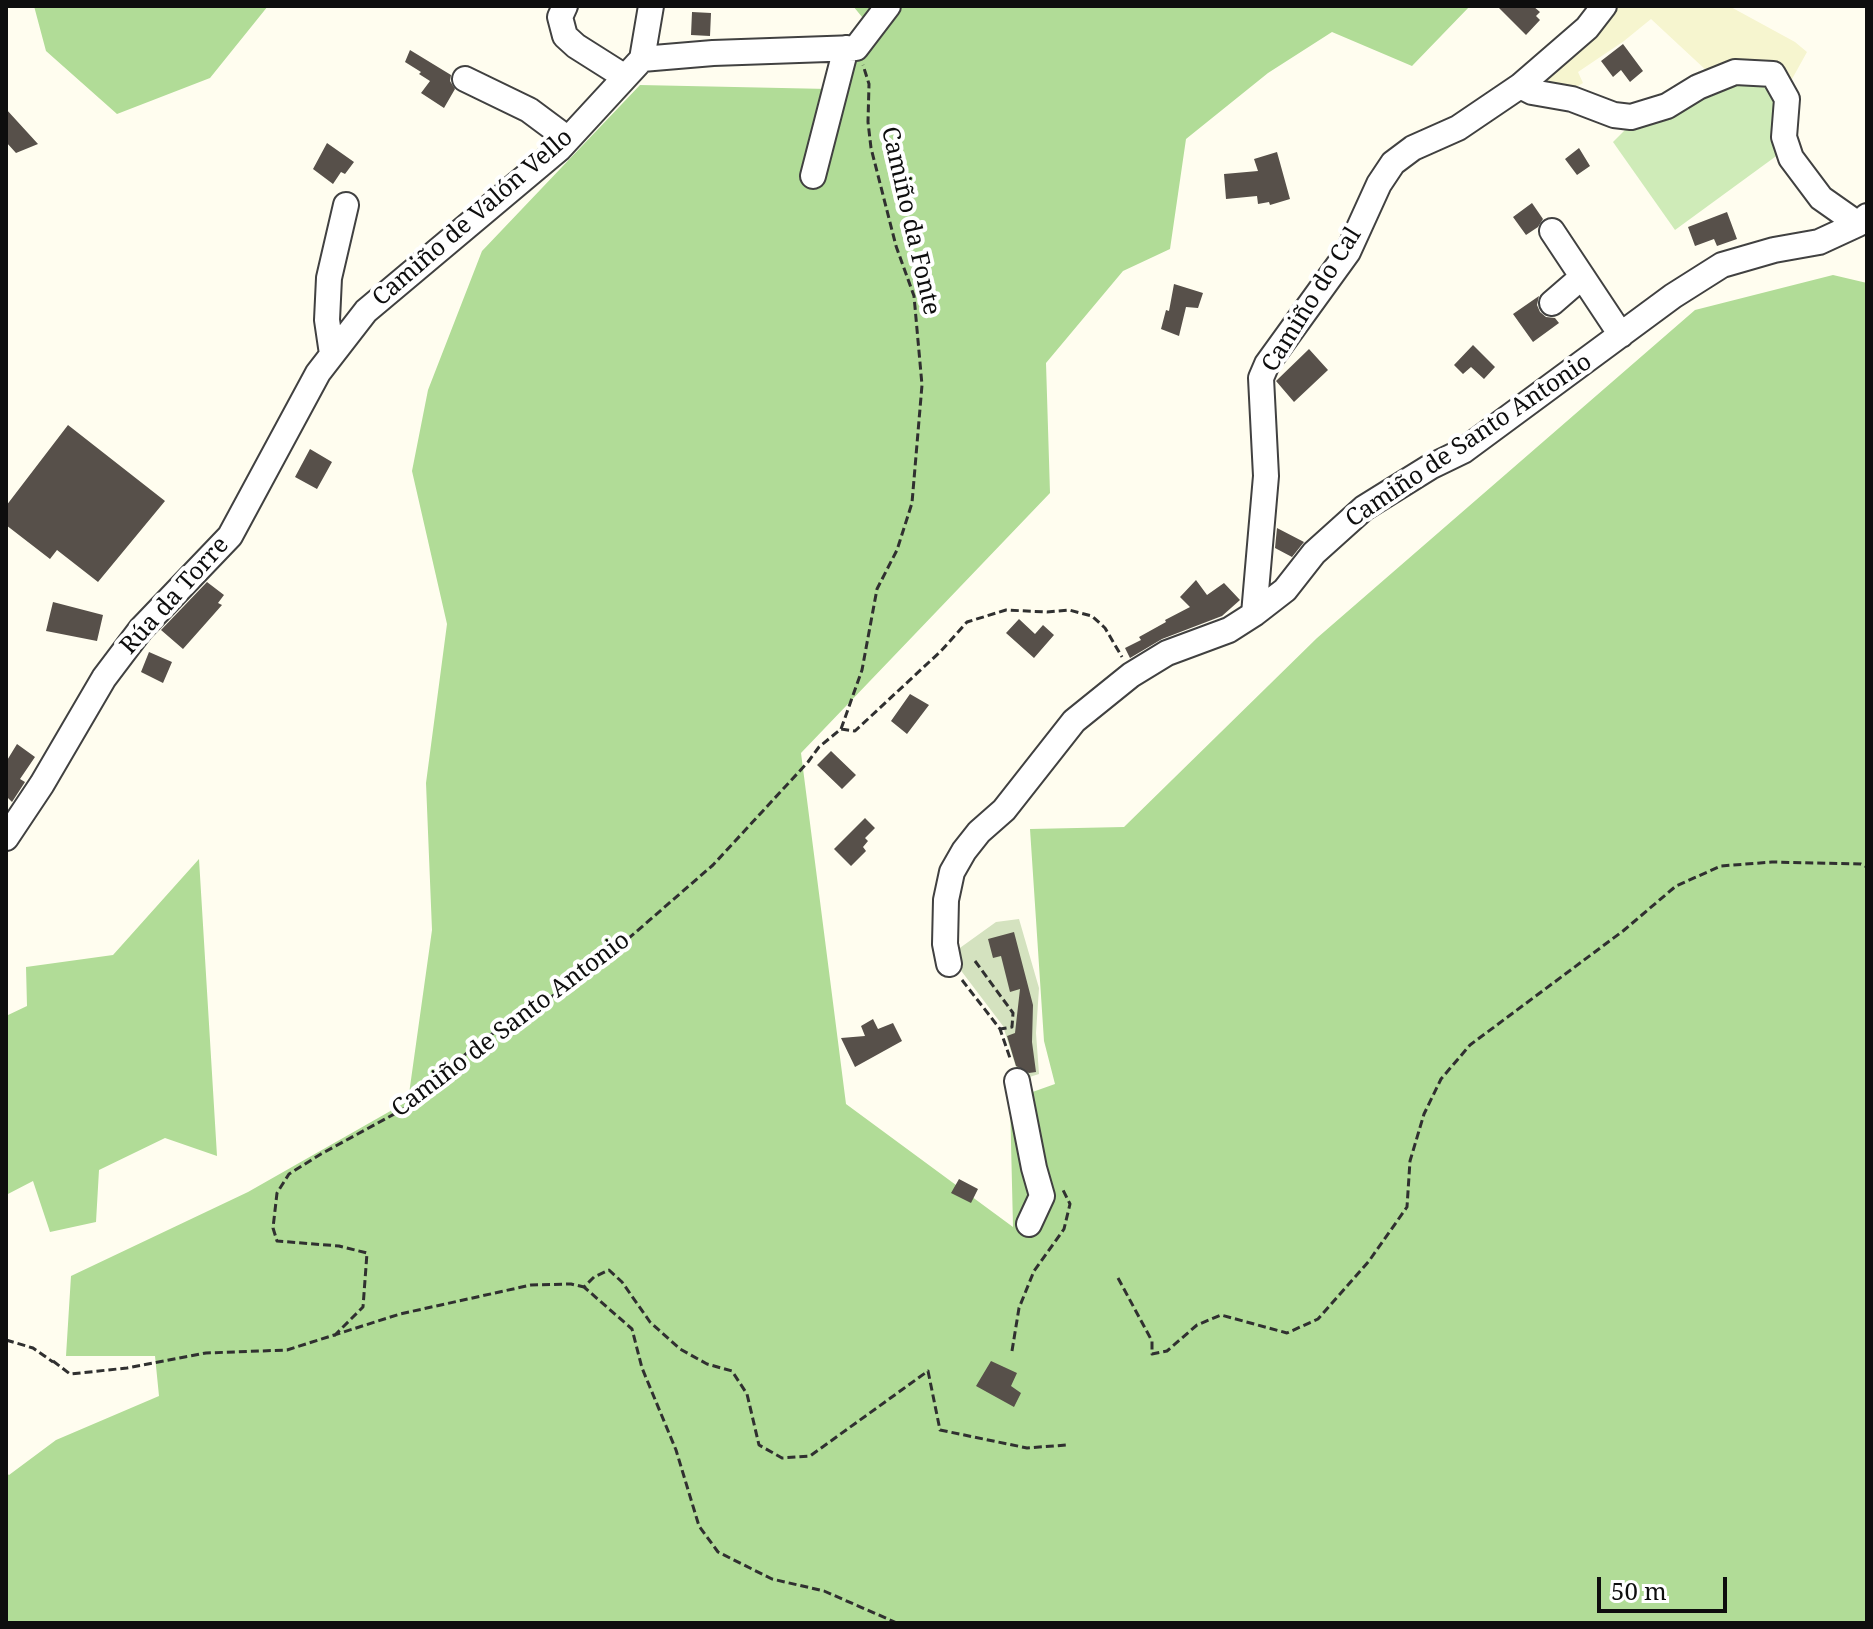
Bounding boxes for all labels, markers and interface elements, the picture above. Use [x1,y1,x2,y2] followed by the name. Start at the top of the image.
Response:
[367,123,579,313] street label: Camiño de Valón Vello
[874,124,946,318] street label: Camiño da Fonte
[1256,223,1368,377] street label: Camiño do Cal
[1341,348,1597,534] street label: Camiño de Santo Antonio
[115,531,235,661] street label: Rúa da Torre
[386,926,636,1124] street label: Camiño de Santo Antonio
[1601,1561,1731,1611] scale bar
[1611,1574,1667,1607] text: 50 m

